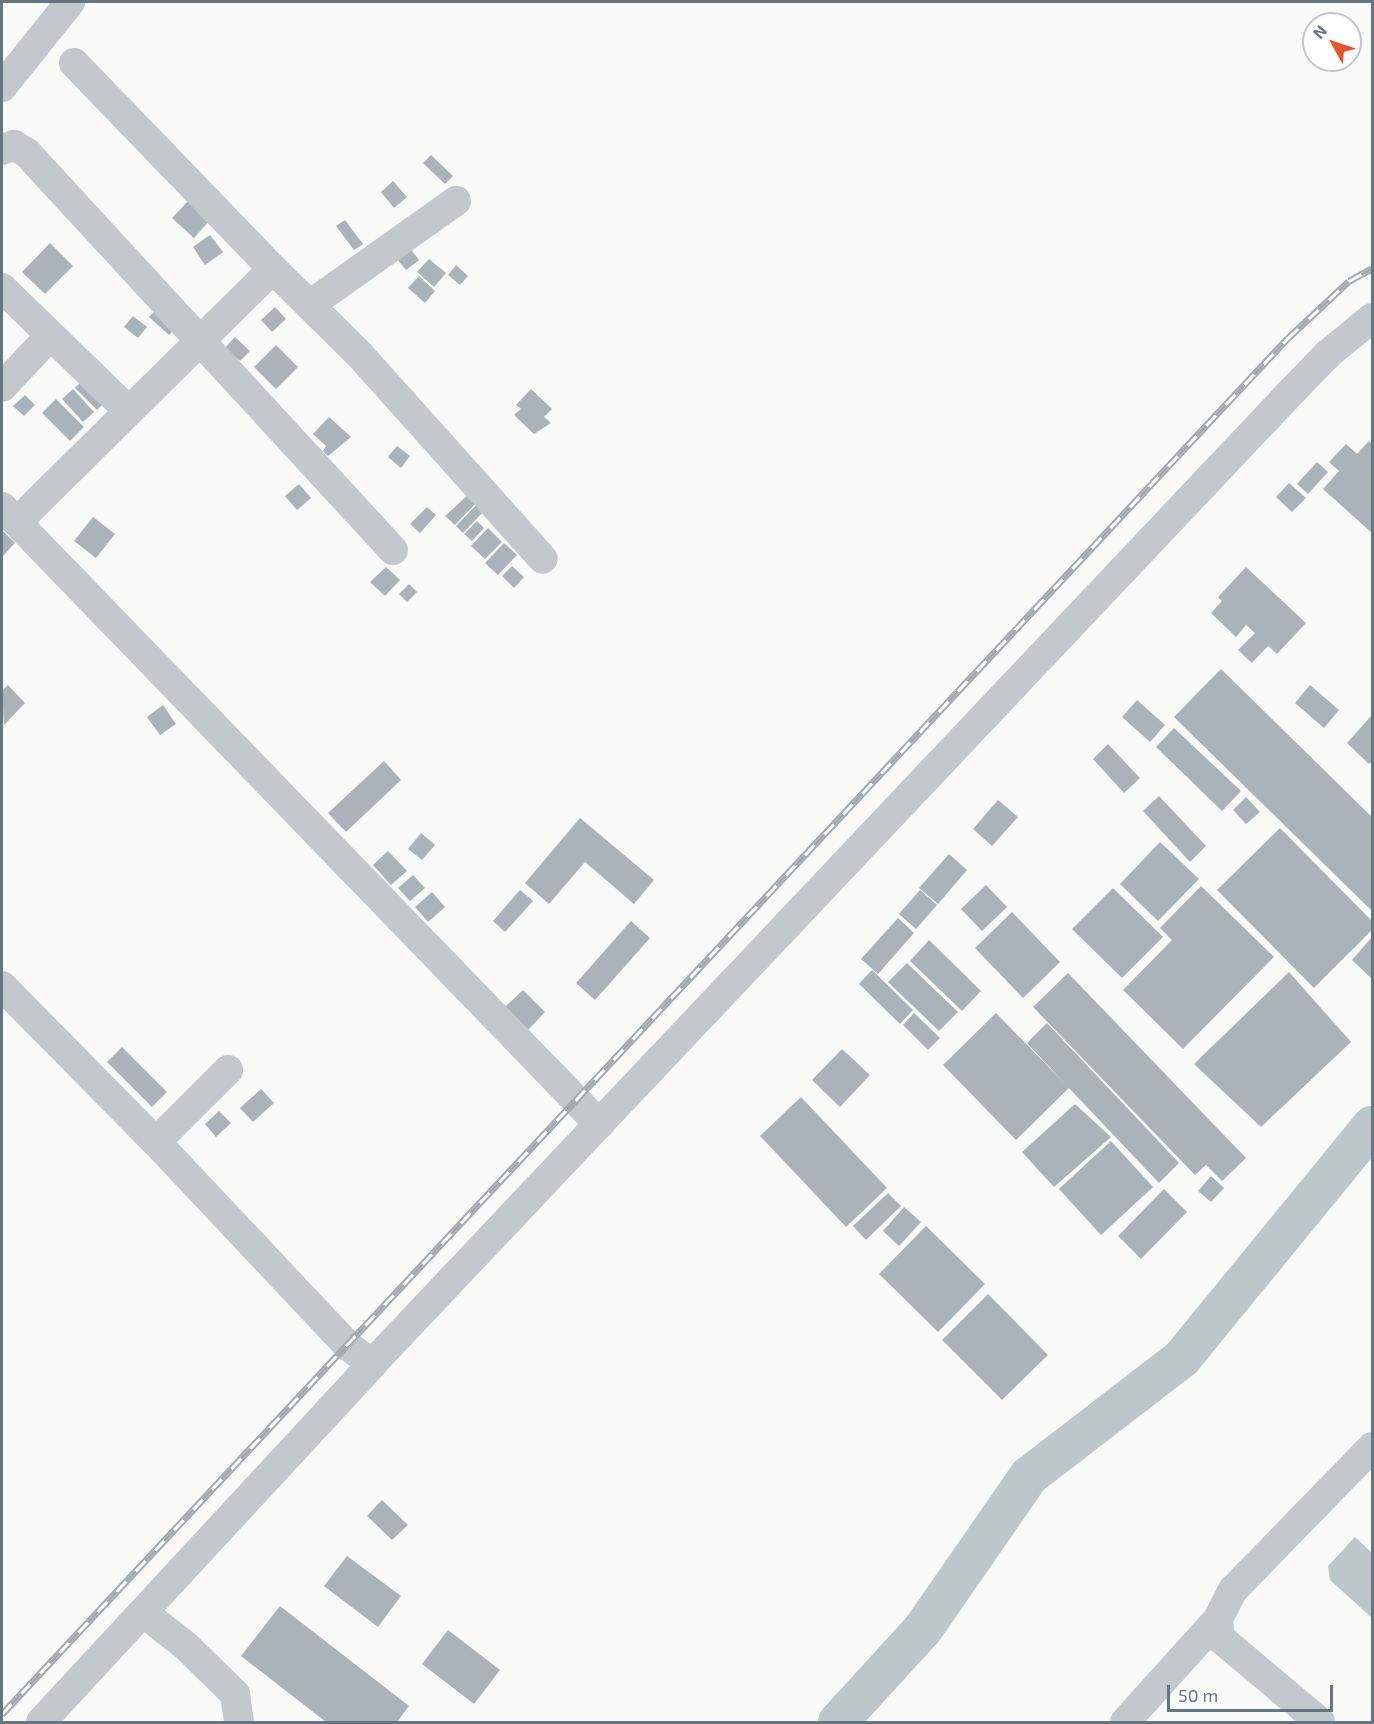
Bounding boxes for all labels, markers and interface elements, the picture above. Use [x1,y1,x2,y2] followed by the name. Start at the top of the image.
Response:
[1302,12,1362,72] north arrow
[1308,21,1330,42] text: N
[1170,1673,1336,1711] scale bar
[1178,1684,1218,1706] text: 50 m

